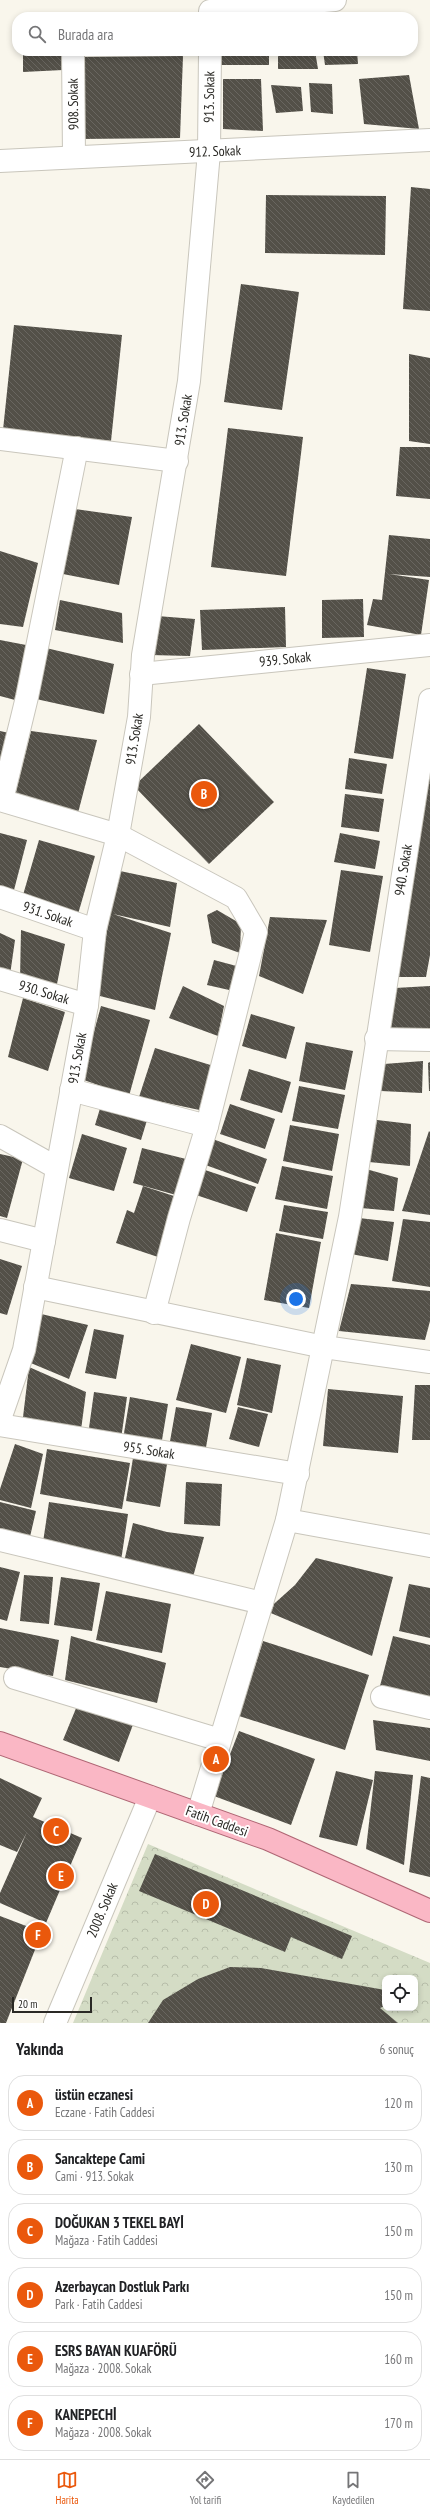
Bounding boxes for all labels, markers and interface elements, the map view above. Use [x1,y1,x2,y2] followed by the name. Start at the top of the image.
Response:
[12,12,418,56] search box
[26,23,48,45] icon: search
[58,25,113,44] text: Burada ara
[200,70,218,123] street label: 913. Sokak
[64,77,82,130] street label: 908. Sokak
[189,141,242,161] street label: 912. Sokak
[170,392,196,447] street label: 913. Sokak
[258,647,312,671] street label: 939. Sokak
[121,711,147,766] street label: 913. Sokak
[191,779,217,809] pin: B
[390,842,416,897] street label: 940. Sokak
[21,897,76,931] street label: 931. Sokak
[17,976,72,1008] street label: 930. Sokak
[64,1030,90,1085] street label: 913. Sokak
[286,1289,306,1309] your location
[122,1437,177,1463] street label: 955. Sokak
[203,1744,229,1774] pin: A
[183,1801,251,1841] street label: Fatih Caddesi
[43,1816,69,1846] pin: C
[48,1861,74,1891] pin: E
[82,1879,122,1940] street label: 2008. Sokak
[193,1889,219,1919] pin: D
[25,1920,51,1950] pin: F
[382,1975,418,2011] map controls
[382,1975,418,2011] button: locate
[12,1995,92,2014] scale bar
[18,1997,37,2011] text: 20 m
[16,2038,63,2060] text: Yakında
[379,2041,414,2058] text: 6 sonuç
[55,2085,133,2104] text: üstün eczanesi
[27,2095,33,2112] text: A
[384,2095,413,2112] text: 120 m
[55,2104,155,2121] text: Eczane · Fatih Caddesi
[55,2149,145,2168] text: Sancaktepe Cami
[27,2159,33,2176] text: B
[384,2159,413,2176] text: 130 m
[55,2168,134,2185] text: Cami · 913. Sokak
[55,2213,184,2232] text: DOĞUKAN 3 TEKEL BAYİ
[27,2223,33,2240] text: C
[384,2223,413,2240] text: 150 m
[55,2232,158,2249] text: Mağaza · Fatih Caddesi
[55,2277,189,2296] text: Azerbaycan Dostluk Parkı
[27,2287,33,2304] text: D
[384,2287,413,2304] text: 150 m
[55,2296,143,2313] text: Park · Fatih Caddesi
[55,2341,177,2360] text: ESRS BAYAN KUAFÖRÜ
[27,2351,33,2368] text: E
[384,2351,413,2368] text: 160 m
[55,2360,152,2377] text: Mağaza · 2008. Sokak
[55,2405,117,2424] text: KANEPECHİ
[27,2415,33,2432] text: F
[384,2415,413,2432] text: 170 m
[55,2424,152,2441] text: Mağaza · 2008. Sokak
[56,2469,79,2507] tab: Harita
[190,2469,221,2507] tab: Yol tarifi
[332,2469,374,2507] tab: Kaydedilen

